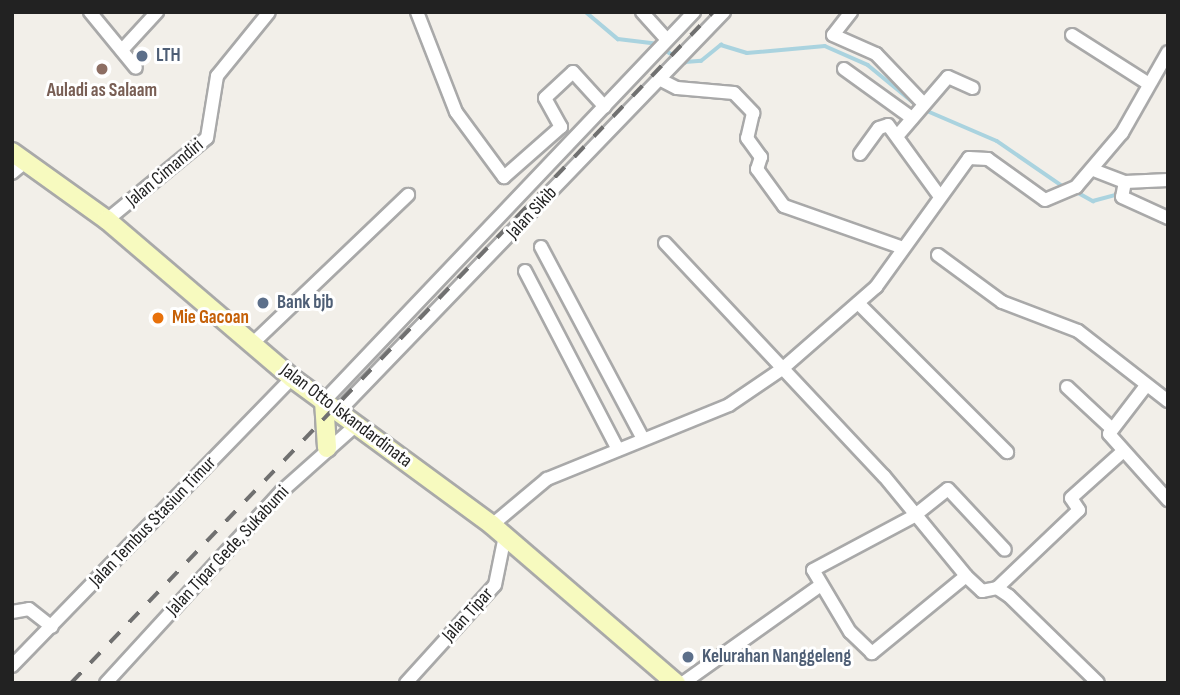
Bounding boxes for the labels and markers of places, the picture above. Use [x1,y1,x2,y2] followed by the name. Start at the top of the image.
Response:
[156,45,181,67] place label: LTH
[134,48,150,64] marker: LTH
[94,61,110,77] marker: Auladi as Salaam
[47,80,157,102] place label: Auladi as Salaam
[277,292,334,314] place label: Bank bjb
[255,295,271,311] marker: Bank bjb
[172,307,249,329] place label: Mie Gacoan
[150,310,166,326] marker: Mie Gacoan
[702,646,851,668] place label: Kelurahan Nanggeleng
[680,649,696,665] marker: Kelurahan Nanggeleng

